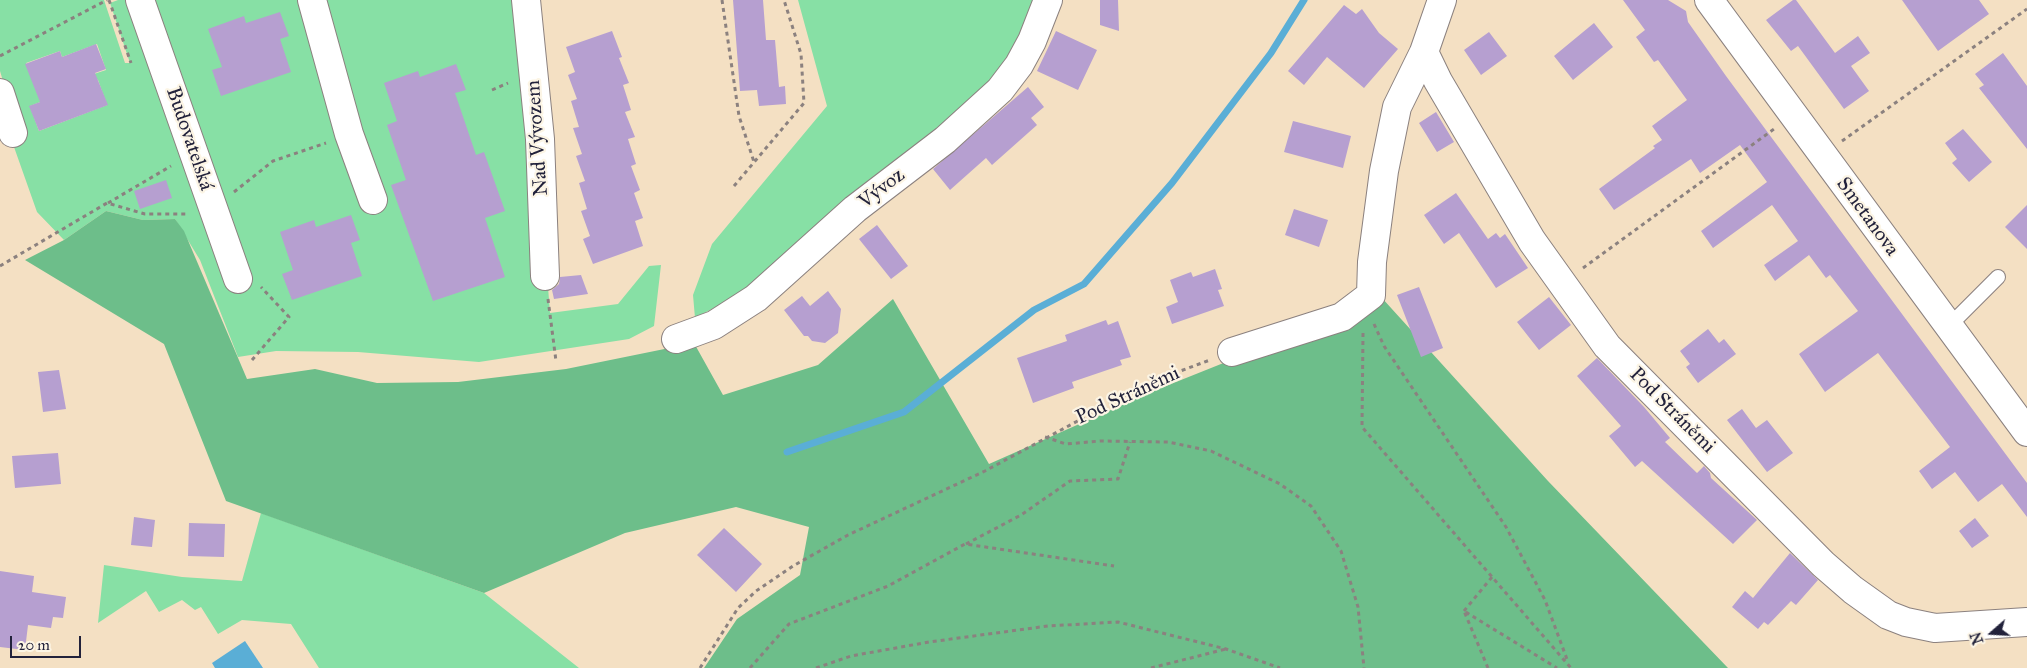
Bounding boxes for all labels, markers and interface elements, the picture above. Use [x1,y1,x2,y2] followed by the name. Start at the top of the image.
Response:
[522,79,554,197] street label: Nad Vývozem
[160,84,218,194] street label: Budovatelská
[854,164,910,214] street label: Vývoz
[1831,173,1903,261] street label: Smetanova
[1072,362,1184,430] street label: Pod Stráněmi
[1624,363,1720,459] street label: Pod Stráněmi
[1967,608,2017,658] north arrow
[12,626,84,658] scale bar
[1967,630,1987,646] text: N
[18,636,50,654] text: 20 m

